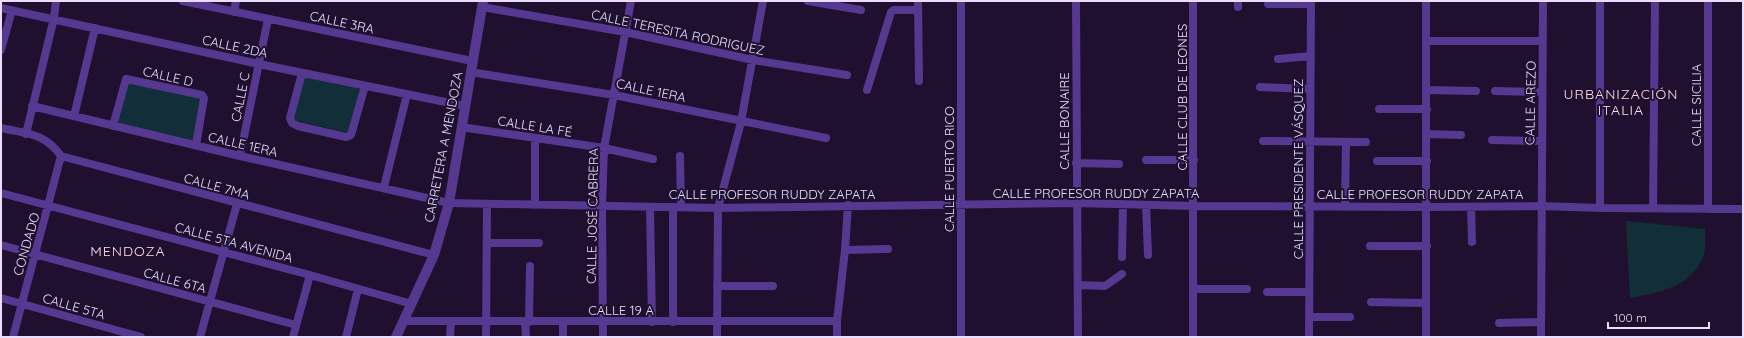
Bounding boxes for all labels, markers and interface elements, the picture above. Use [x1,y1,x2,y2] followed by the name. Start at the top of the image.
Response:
[590,6,766,58] street label: CALLE TERESITA RODRIGUEZ
[308,7,376,37] street label: CALLE 3RA
[1174,24,1190,170] street label: CALLE CLUB DE LEONES
[201,31,270,61] street label: CALLE 2DA
[1521,61,1539,145] street label: CALLE AREZO
[141,62,195,90] street label: CALLE D
[1688,63,1704,146] street label: CALLE SICILIA
[227,70,253,123] street label: CALLE C
[421,70,466,224] street label: CARRETERA A MENDOZA
[1056,72,1072,170] street label: CALLE BONAIRE
[615,75,688,105] street label: CALLE 1ERA
[1290,79,1306,259] street label: CALLE PRESIDENTE VÁSQUEZ
[1564,85,1678,119] district label: URBANIZACIÓN ITALIA
[941,106,957,232] street label: CALLE PUERTO RICO
[497,112,573,140] street label: CALLE LA FÉ
[207,128,280,160] street label: CALLE 1ERA
[583,147,601,284] street label: CALLE JOSÉ CABRERA
[182,170,252,203] street label: CALLE 7MA
[993,185,1200,201] street label: CALLE PROFESOR RUDDY ZAPATA
[669,186,876,202] street label: CALLE PROFESOR RUDDY ZAPATA
[1317,186,1524,202] street label: CALLE PROFESOR RUDDY ZAPATA
[9,211,43,277] street label: CONDADO
[173,219,295,266] street label: CALLE 5TA AVENIDA
[90,242,166,260] district label: MENDOZA
[142,264,209,296] street label: CALLE 6TA
[41,289,108,323] street label: CALLE 5TA
[588,302,654,318] street label: CALLE 19 A
[1608,304,1709,330] scale bar
[1614,310,1647,325] text: 100 m

